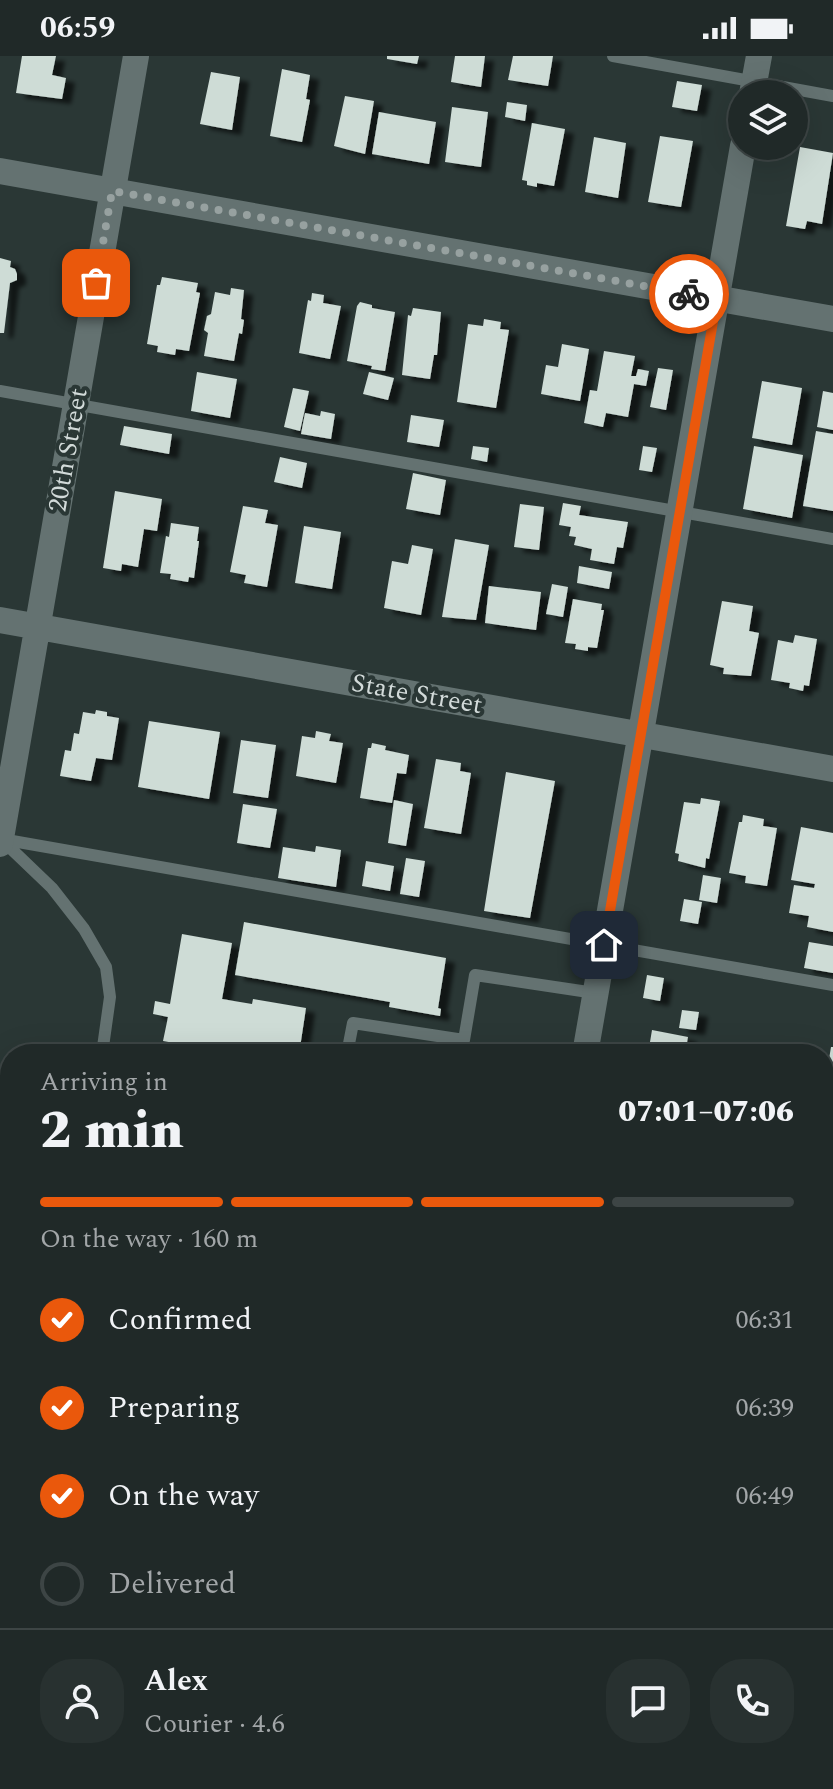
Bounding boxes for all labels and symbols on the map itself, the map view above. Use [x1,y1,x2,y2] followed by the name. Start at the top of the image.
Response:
[62,249,130,317] pin
[649,254,729,334] courier
[37,385,99,515] street label: 20th Street
[348,663,486,725] street label: State Street
[570,911,638,979] pin

